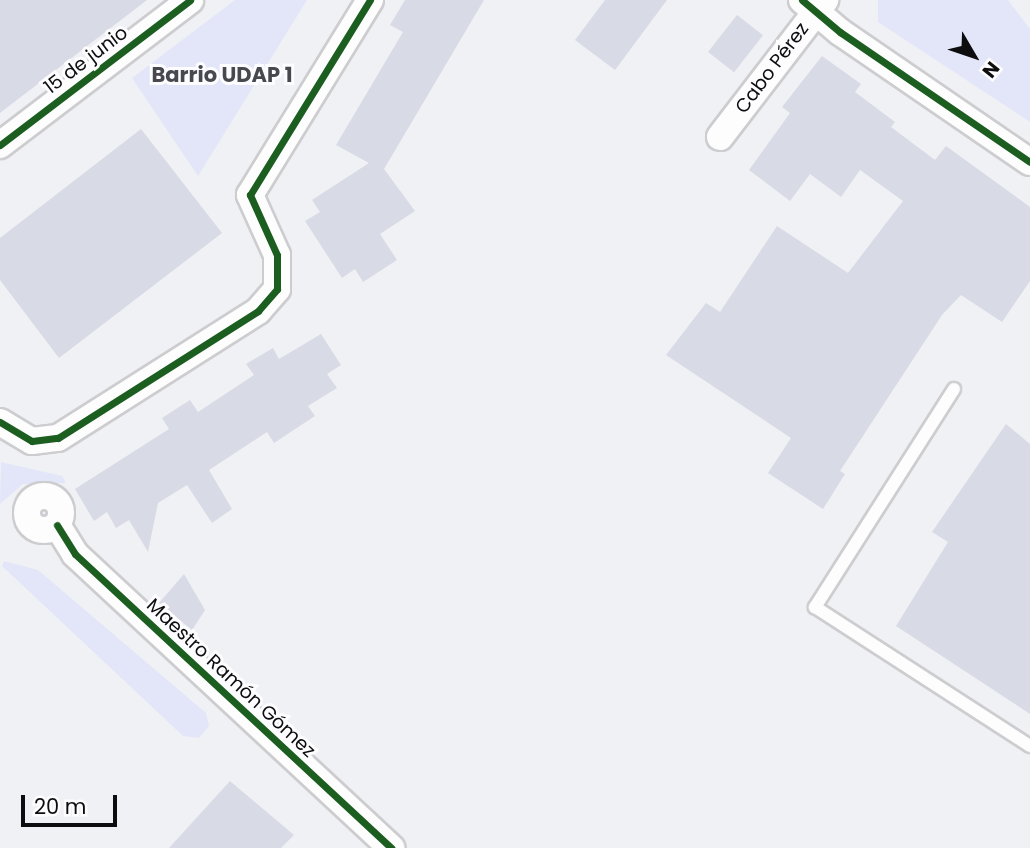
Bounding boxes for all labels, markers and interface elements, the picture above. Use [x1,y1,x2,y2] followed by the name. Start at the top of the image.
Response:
[730,18,814,118] street label: Cabo Pérez
[40,21,132,99] street label: 15 de junio
[939,21,1009,91] north arrow
[976,55,1006,84] text: N
[151,62,293,88] district label: Barrio UDAP 1
[142,594,320,762] street label: Maestro Ramón Gómez
[24,782,121,826] scale bar
[34,792,87,821] text: 20 m

